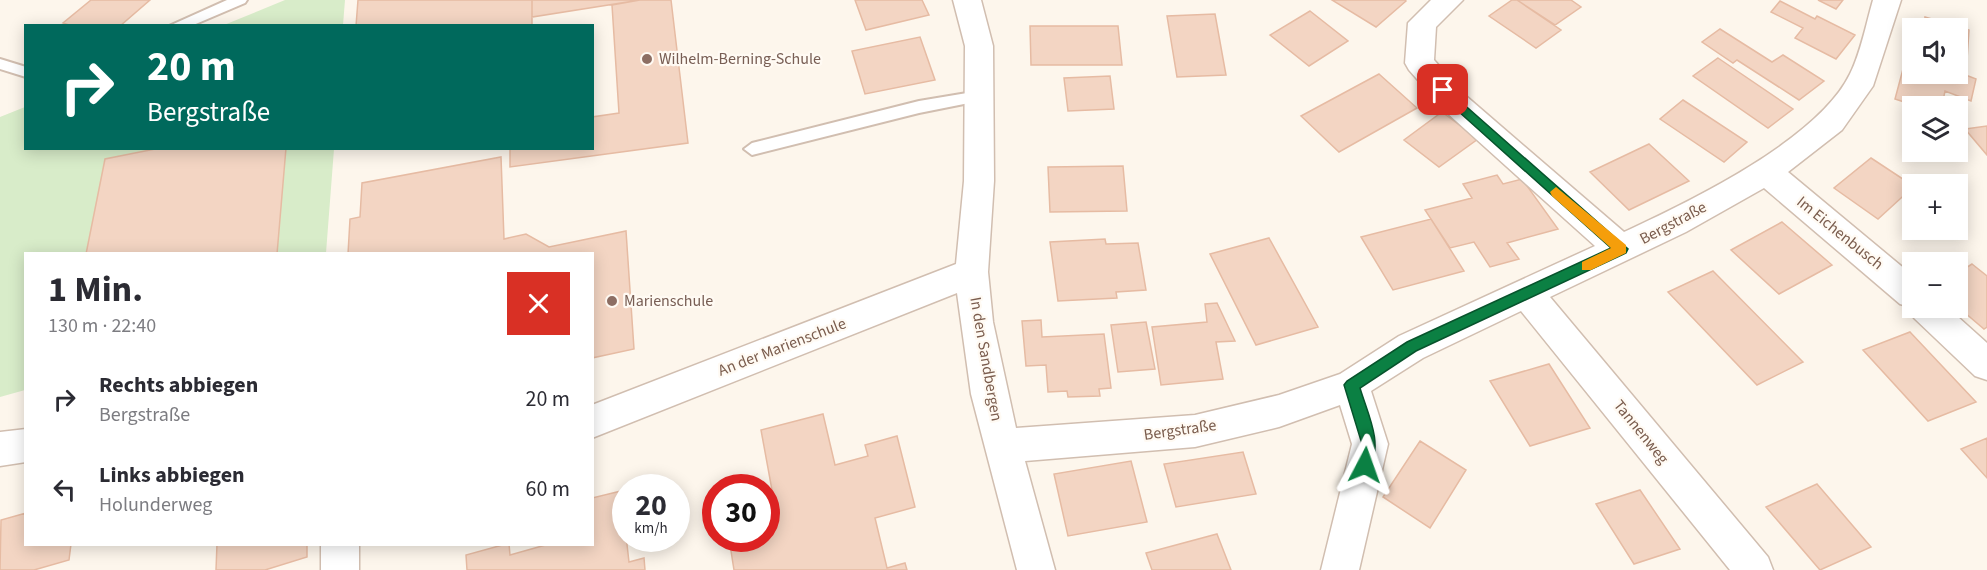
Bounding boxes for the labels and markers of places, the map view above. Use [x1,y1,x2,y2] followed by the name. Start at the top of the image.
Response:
[659,48,821,70] place label: Wilhelm-Berning-Schule
[640,52,654,66] marker: Wilhelm-Berning-Schule
[1417,64,1468,115] pin
[624,290,713,312] place label: Marienschule
[605,294,619,308] marker: Marienschule

